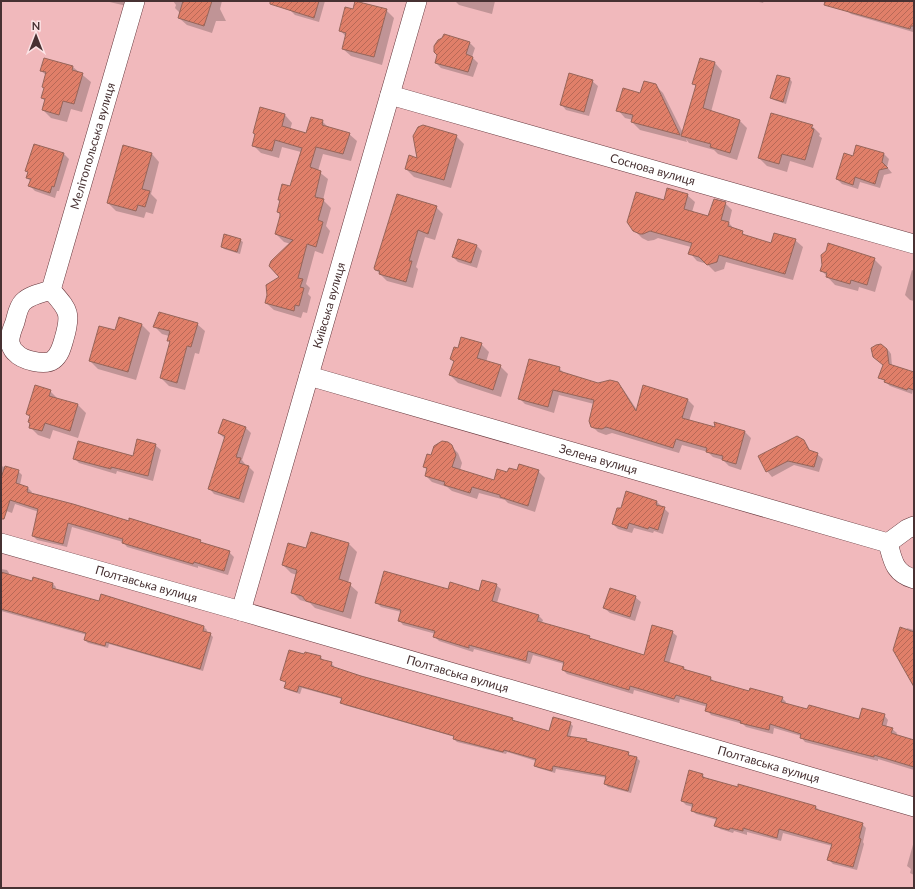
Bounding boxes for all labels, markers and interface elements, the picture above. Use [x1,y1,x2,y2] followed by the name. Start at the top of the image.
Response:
[16,16,56,56] north arrow
[32,19,40,32] text: N
[67,81,118,211] street label: Мелітопольська вулиця
[609,150,697,188] street label: Соснова вулиця
[309,260,348,350] street label: Київська вулиця
[557,441,639,477] street label: Зелена вулиця
[94,562,199,605] street label: Полтавська вулиця
[405,652,511,696] street label: Полтавська вулиця
[716,742,822,786] street label: Полтавська вулиця

